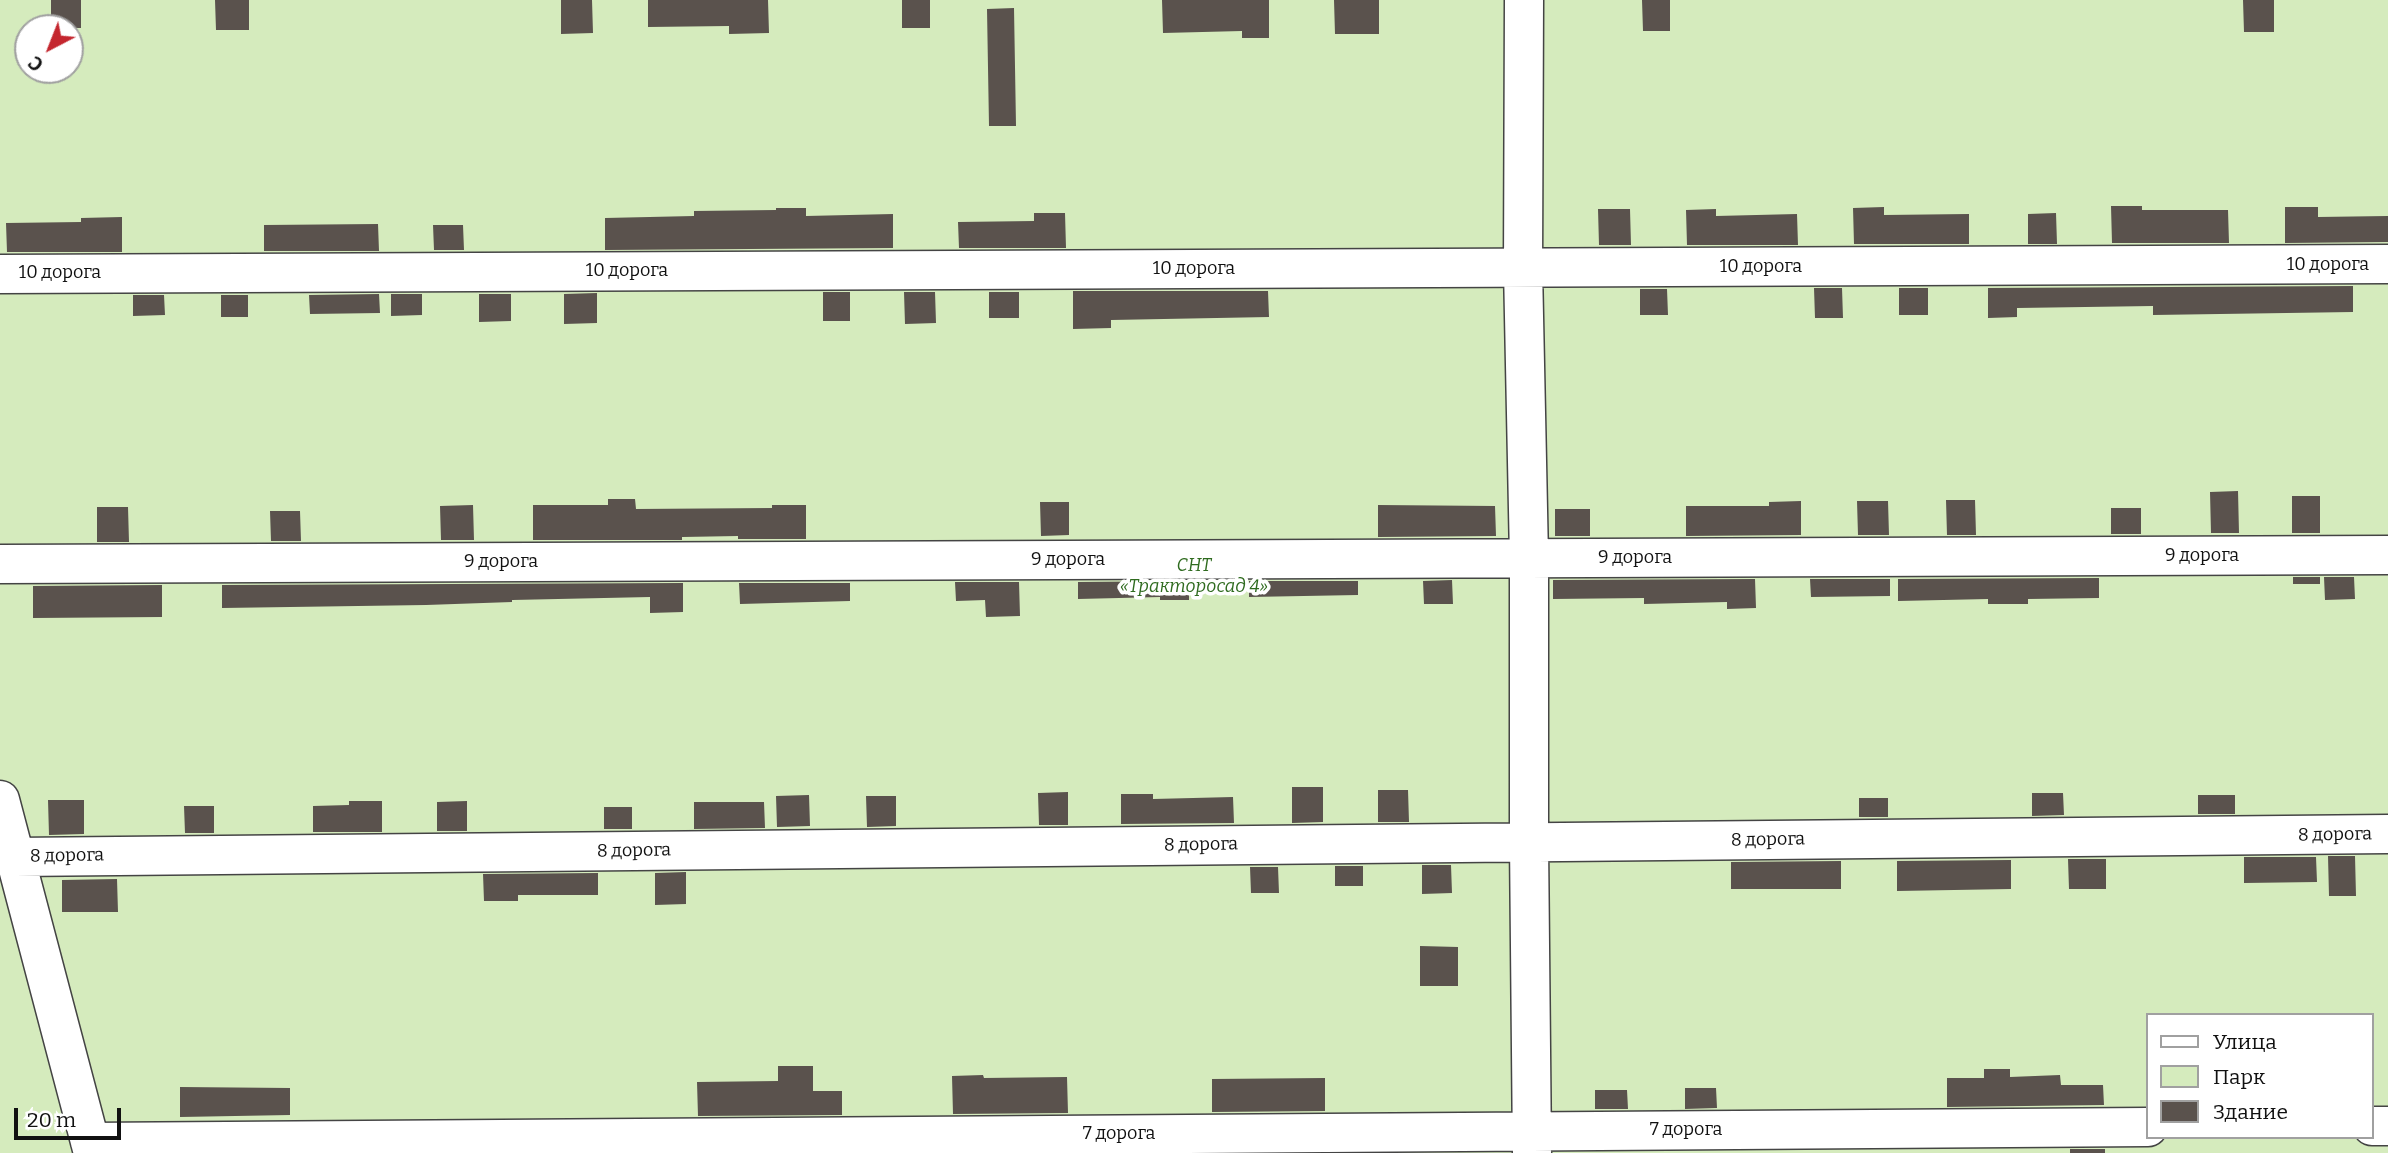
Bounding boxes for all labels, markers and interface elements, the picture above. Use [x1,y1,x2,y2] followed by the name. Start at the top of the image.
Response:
[14,14,84,84] north arrow
[24,51,48,76] text: С
[2287,254,2369,276] street label: 10 дорога
[1720,256,1802,278] street label: 10 дорога
[1153,258,1235,280] street label: 10 дорога
[586,260,668,282] street label: 10 дорога
[19,262,101,284] street label: 10 дорога
[2165,545,2239,567] street label: 9 дорога
[1598,547,1672,569] street label: 9 дорога
[1031,549,1105,571] street label: 9 дорога
[464,551,538,573] street label: 9 дорога
[1120,555,1268,598] park label: СНТ «Тракторосад 4»
[2298,824,2372,846] street label: 8 дорога
[1731,829,1805,851] street label: 8 дорога
[1164,834,1238,856] street label: 8 дорога
[597,840,671,862] street label: 8 дорога
[30,845,104,867] street label: 8 дорога
[2146,1013,2374,1139] legend
[2213,1029,2277,1055] text: Улица
[2213,1064,2265,1090] text: Парк
[18,1094,124,1138] scale bar
[2213,1099,2288,1125] text: Здание
[27,1107,76,1133] text: 20 m
[1650,1119,1722,1141] street label: 7 дорога
[1083,1123,1155,1145] street label: 7 дорога

